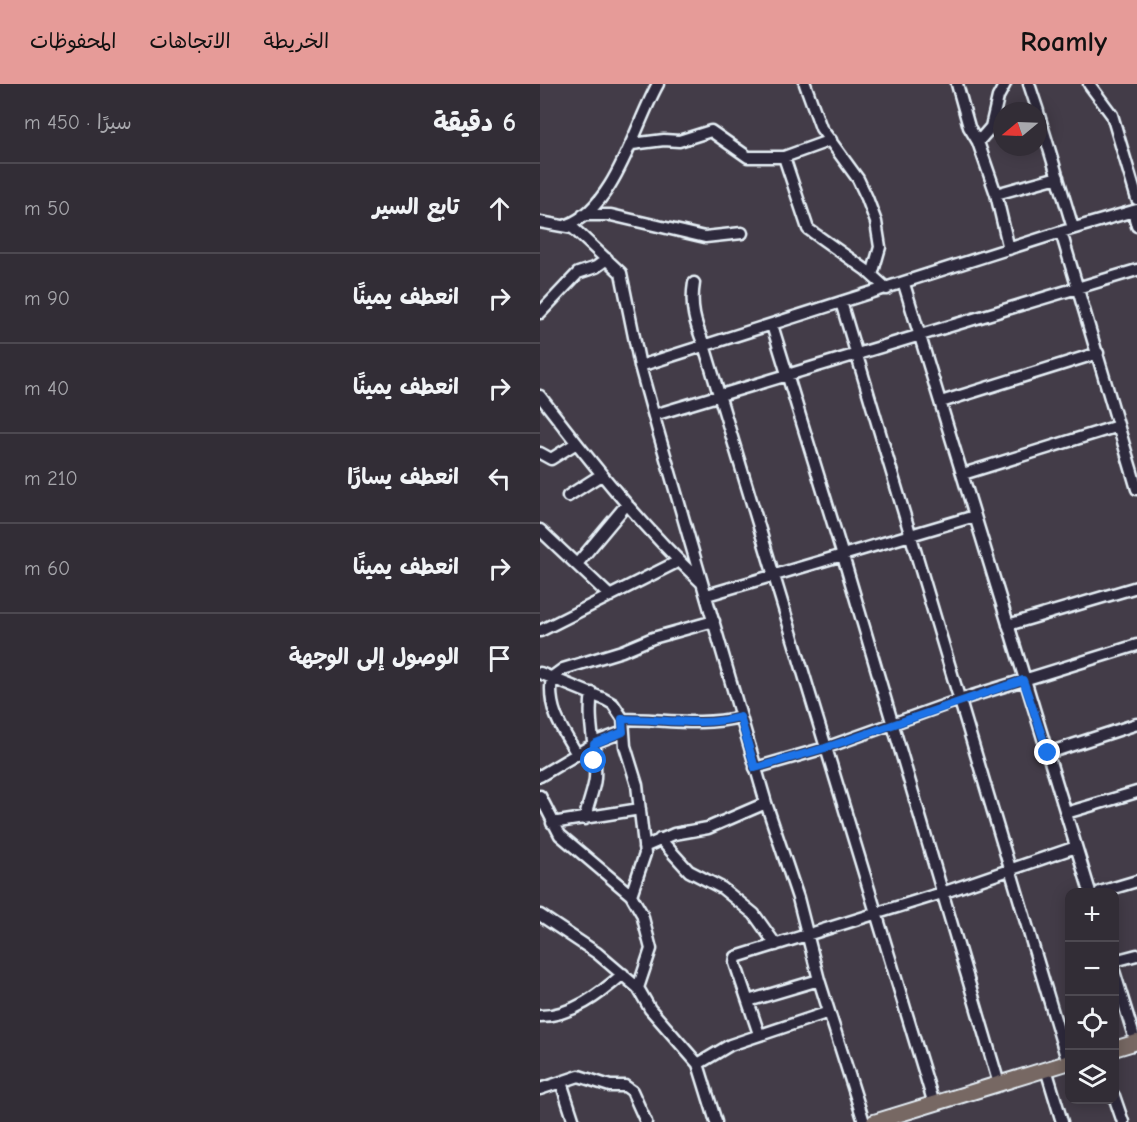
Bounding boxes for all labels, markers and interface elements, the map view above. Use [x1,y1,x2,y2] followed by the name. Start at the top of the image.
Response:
[1020,26,1107,58] text: Roamly
[30,29,116,53] text: المحفوظات
[149,29,231,53] text: الاتجاهات
[264,29,329,53] text: الخريطة
[993,102,1047,156] north arrow
[433,108,516,138] text: 6 دقيقة
[24,111,132,134] text: سيرًا · 450 m
[483,192,516,225] icon: ahead
[373,194,459,220] text: تابع السير
[24,197,70,220] text: 50 m
[483,282,516,315] icon: right
[353,284,459,310] text: انعطف يمينًا
[24,287,70,310] text: 90 m
[483,372,516,405] icon: right
[353,374,459,400] text: انعطف يمينًا
[24,377,69,400] text: 40 m
[483,462,516,495] icon: left
[347,464,459,490] text: انعطف يسارًا
[24,467,78,490] text: 210 m
[483,552,516,585] icon: right
[353,554,459,580] text: انعطف يمينًا
[24,557,70,580] text: 60 m
[483,642,516,675] icon: arrive
[289,644,459,670] text: الوصول إلى الوجهة
[1034,739,1060,765] route end
[580,747,606,773] route start
[1065,888,1119,1104] map controls
[1065,888,1119,942] button: +
[1065,942,1119,996] button: −
[1065,996,1119,1050] button: locate
[1065,1050,1119,1104] button: layers

